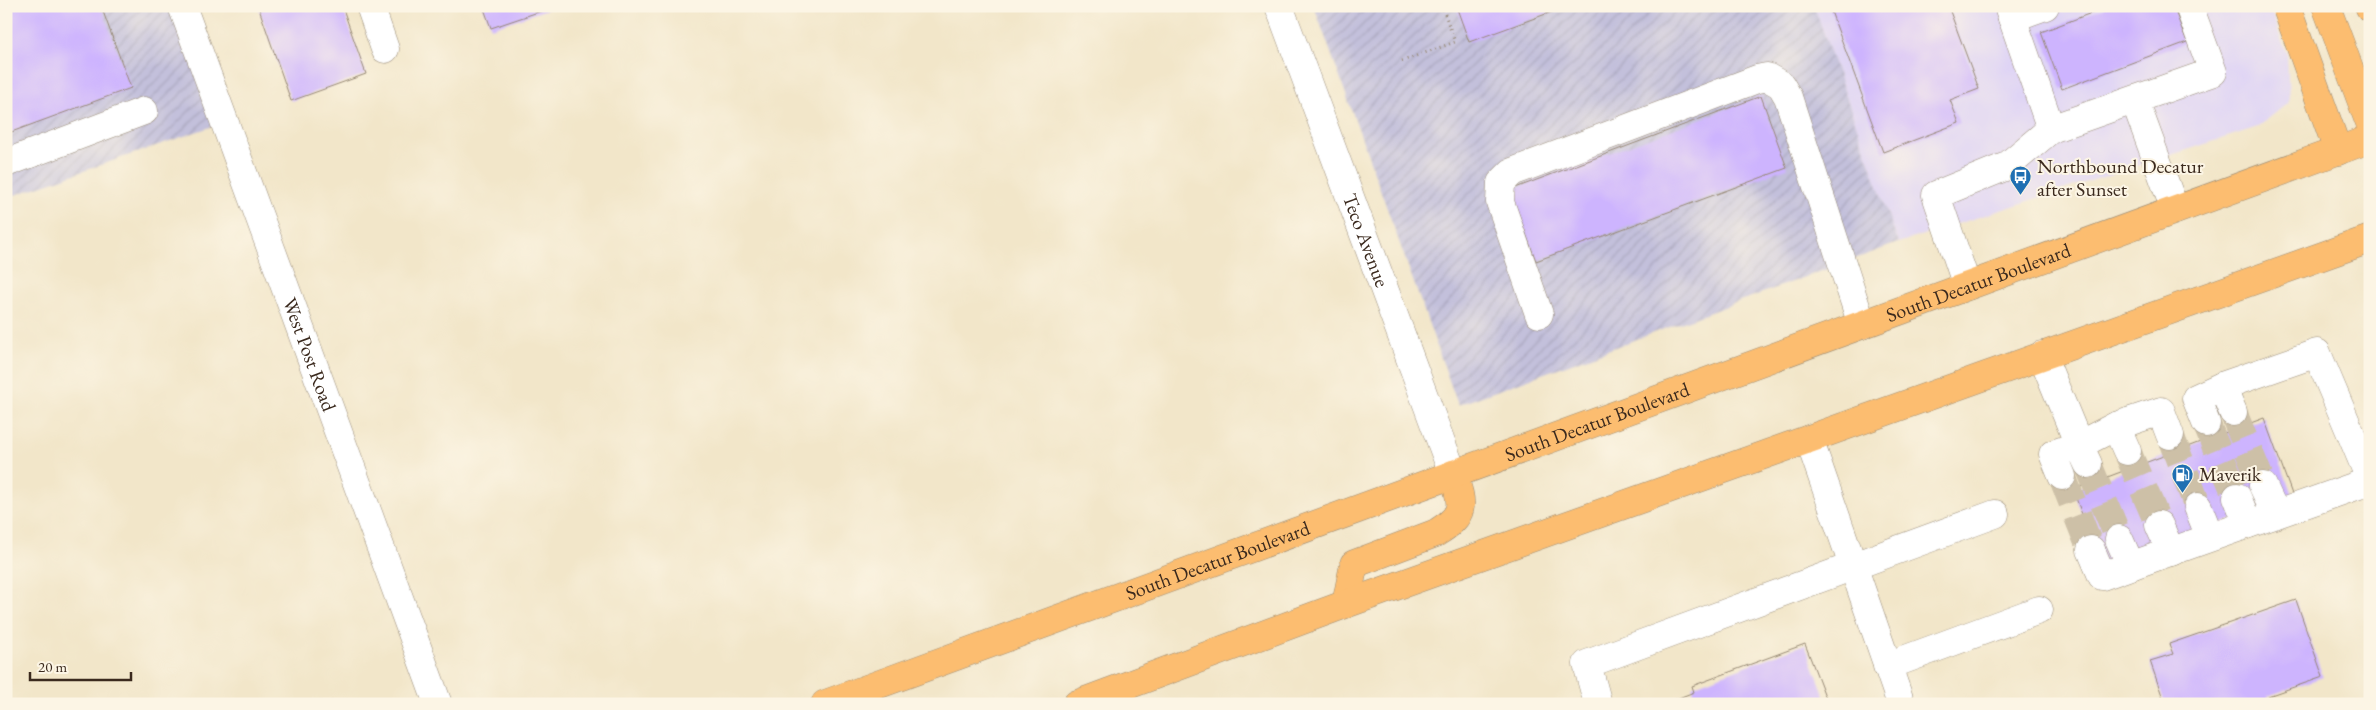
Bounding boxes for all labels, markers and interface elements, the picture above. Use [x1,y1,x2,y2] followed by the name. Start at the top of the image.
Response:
[2037,153,2204,202] place label: Northbound Decatur after Sunset
[2009,165,2033,196] bus stop icon: Northbound Decatur after Sunset
[1337,190,1395,291] street label: Teco Avenue
[1883,236,2075,328] street label: South Decatur Boulevard
[277,294,343,416] street label: West Post Road
[1501,376,1694,467] street label: South Decatur Boulevard
[2199,461,2262,487] place label: Maverik
[2171,462,2195,493] fuel station icon: Maverik
[1122,515,1314,606] street label: South Decatur Boulevard
[30,650,131,682] scale bar
[38,657,67,676] text: 20 m

